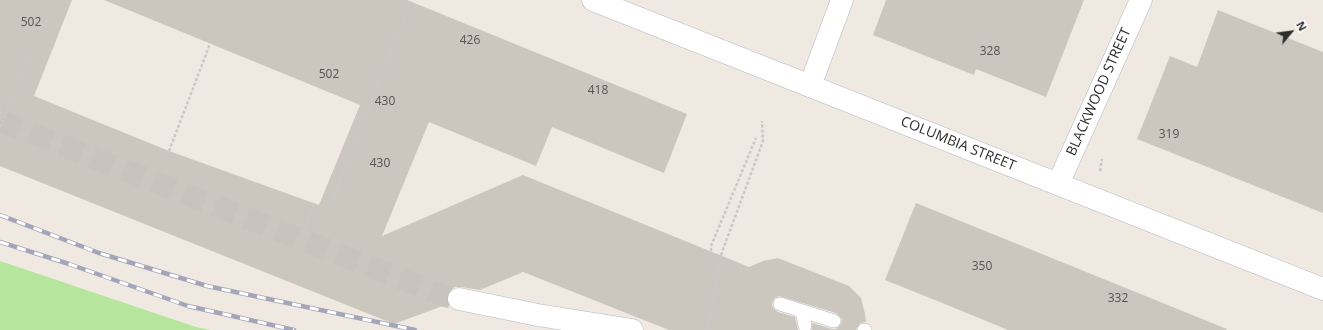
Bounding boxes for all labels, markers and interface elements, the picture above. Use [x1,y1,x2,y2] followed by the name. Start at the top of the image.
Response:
[1271,12,1311,52] north arrow
[21,16,41,30] house number: 502
[1293,18,1311,33] text: N
[1063,25,1135,159] street label: BLACKWOOD STREET
[460,34,480,48] house number: 426
[980,45,1000,59] house number: 328
[319,68,339,82] house number: 502
[588,84,608,98] house number: 418
[375,95,395,109] house number: 430
[898,113,1018,175] street label: COLUMBIA STREET
[1159,128,1179,142] house number: 319
[370,157,390,171] house number: 430
[972,260,992,274] house number: 350
[1108,292,1128,306] house number: 332

